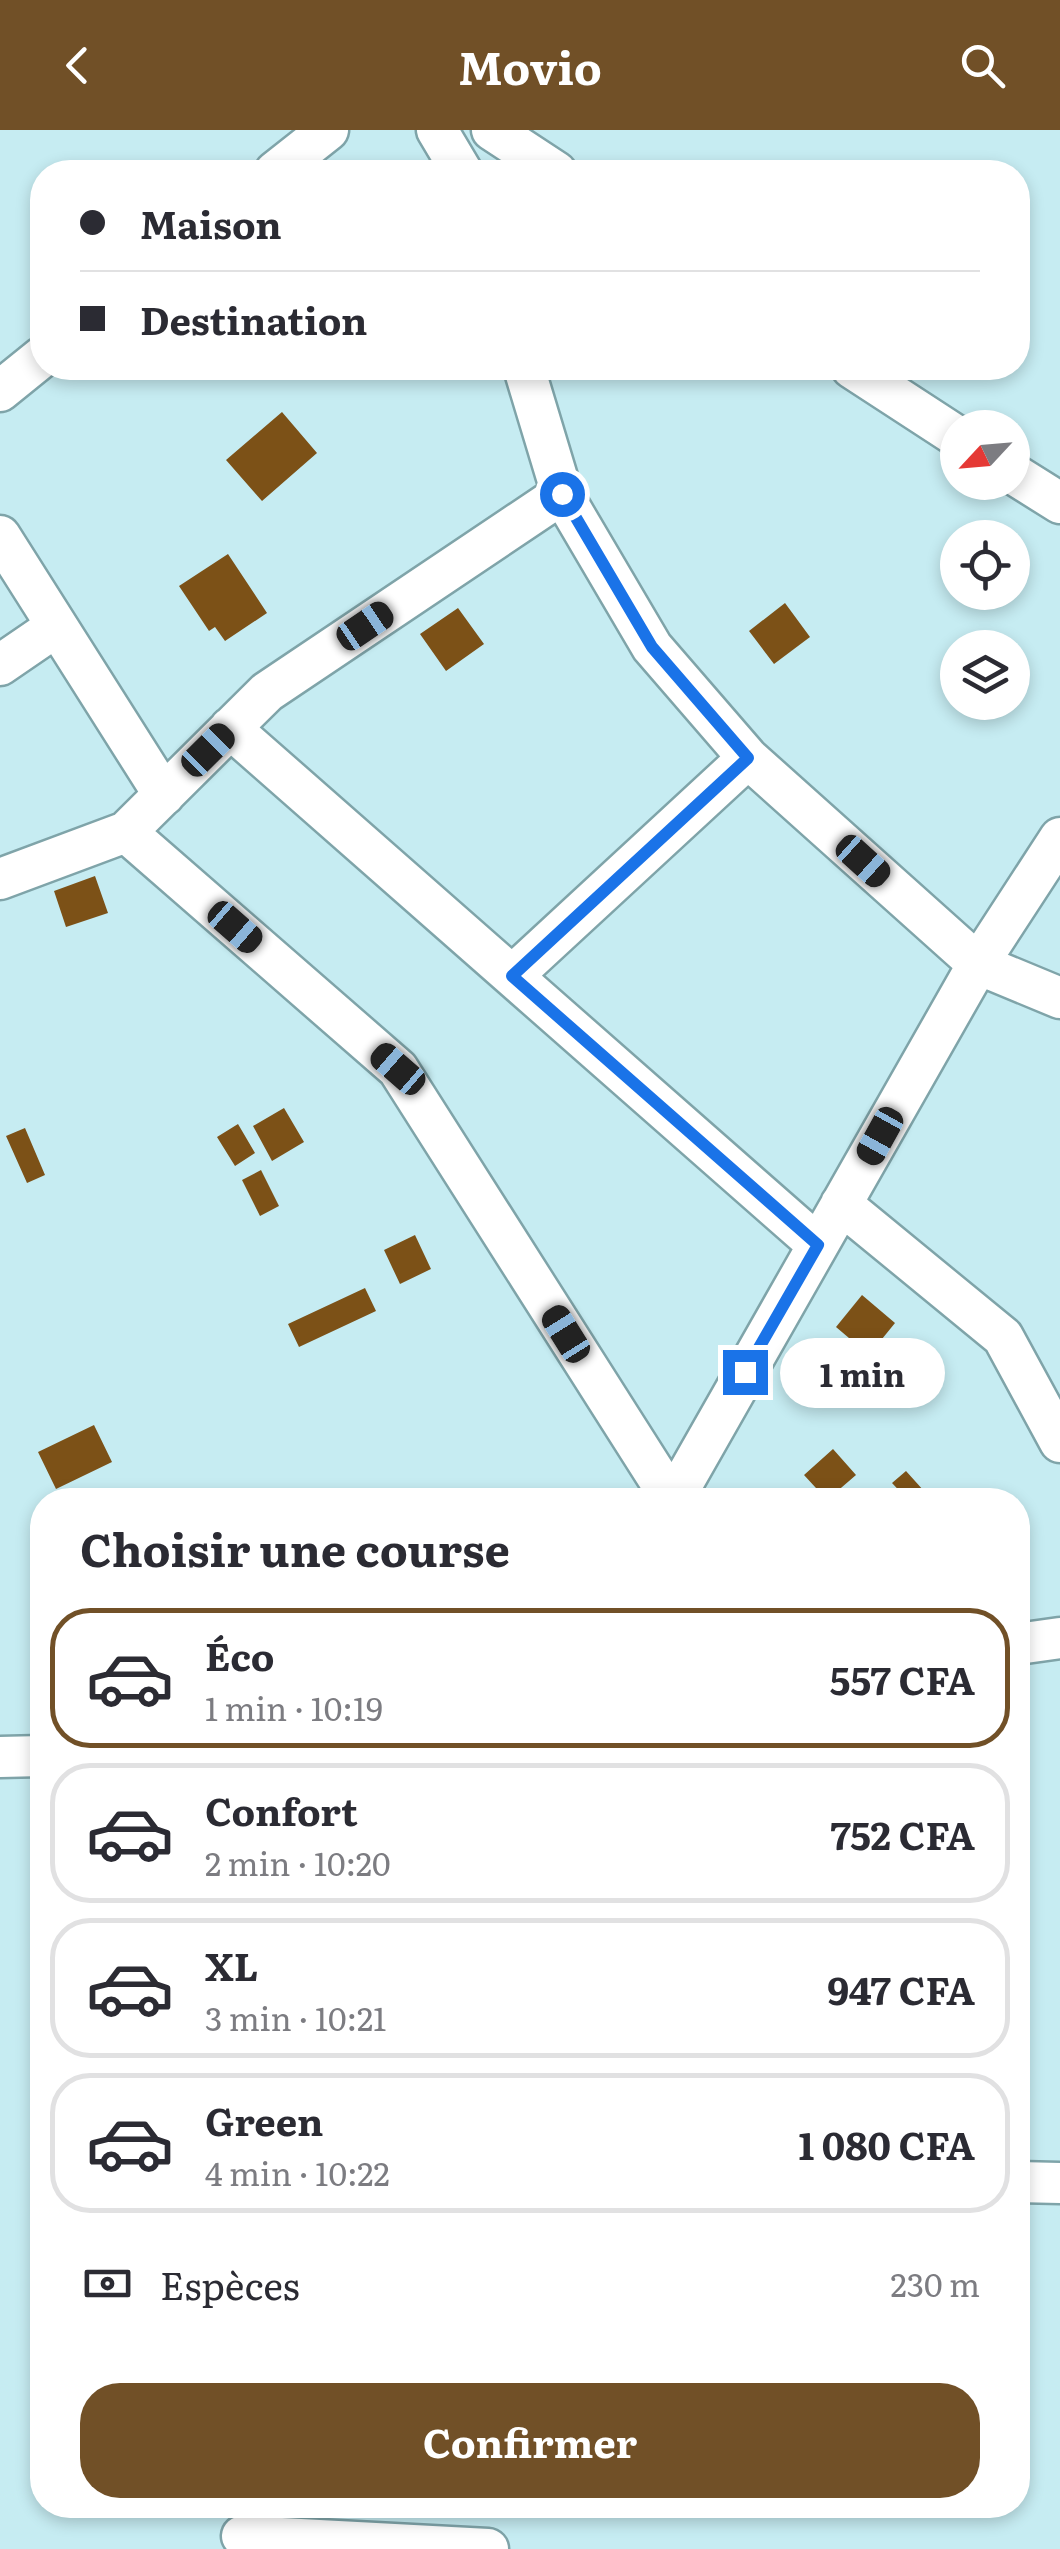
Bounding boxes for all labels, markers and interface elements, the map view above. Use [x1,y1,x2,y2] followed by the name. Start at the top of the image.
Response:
[458,32,602,99] text: Movio
[50,38,105,93] icon: back
[955,38,1010,93] icon: search
[140,194,282,251] text: Maison
[140,290,367,347] text: Destination
[940,410,1030,500] north arrow
[940,410,1030,720] map controls
[540,472,585,517] route start
[940,520,1030,610] button: locate
[332,597,398,655] car
[940,630,1030,720] button: layers
[176,718,240,782] car
[831,830,895,892] car
[203,896,267,958] car
[366,1038,430,1100] car
[852,1102,908,1170] car
[537,1301,595,1367] car
[780,1337,945,1407] callout: 1 min
[820,1349,905,1397] text: 1 min
[723,1350,768,1395] route end
[80,1514,510,1581] text: Choisir une course
[205,1626,275,1683] text: Éco
[85,1633,175,1723] icon: car
[830,1650,975,1707] text: 557 CFA
[205,1683,383,1731] text: 1 min · 10:19
[205,1781,358,1838] text: Confort
[85,1788,175,1878] icon: car
[830,1805,975,1862] text: 752 CFA
[205,1838,391,1886] text: 2 min · 10:20
[205,1936,258,1993] text: XL
[85,1943,175,2033] icon: car
[827,1960,975,2017] text: 947 CFA
[205,1993,386,2041] text: 3 min · 10:21
[205,2091,323,2148] text: Green
[85,2098,175,2188] icon: car
[798,2115,975,2172] text: 1 080 CFA
[205,2148,390,2196] text: 4 min · 10:22
[160,2255,300,2312] text: Espèces
[80,2256,135,2311] icon: cash
[890,2259,980,2307] text: 230 m
[80,2383,980,2498] button: Confirmer

